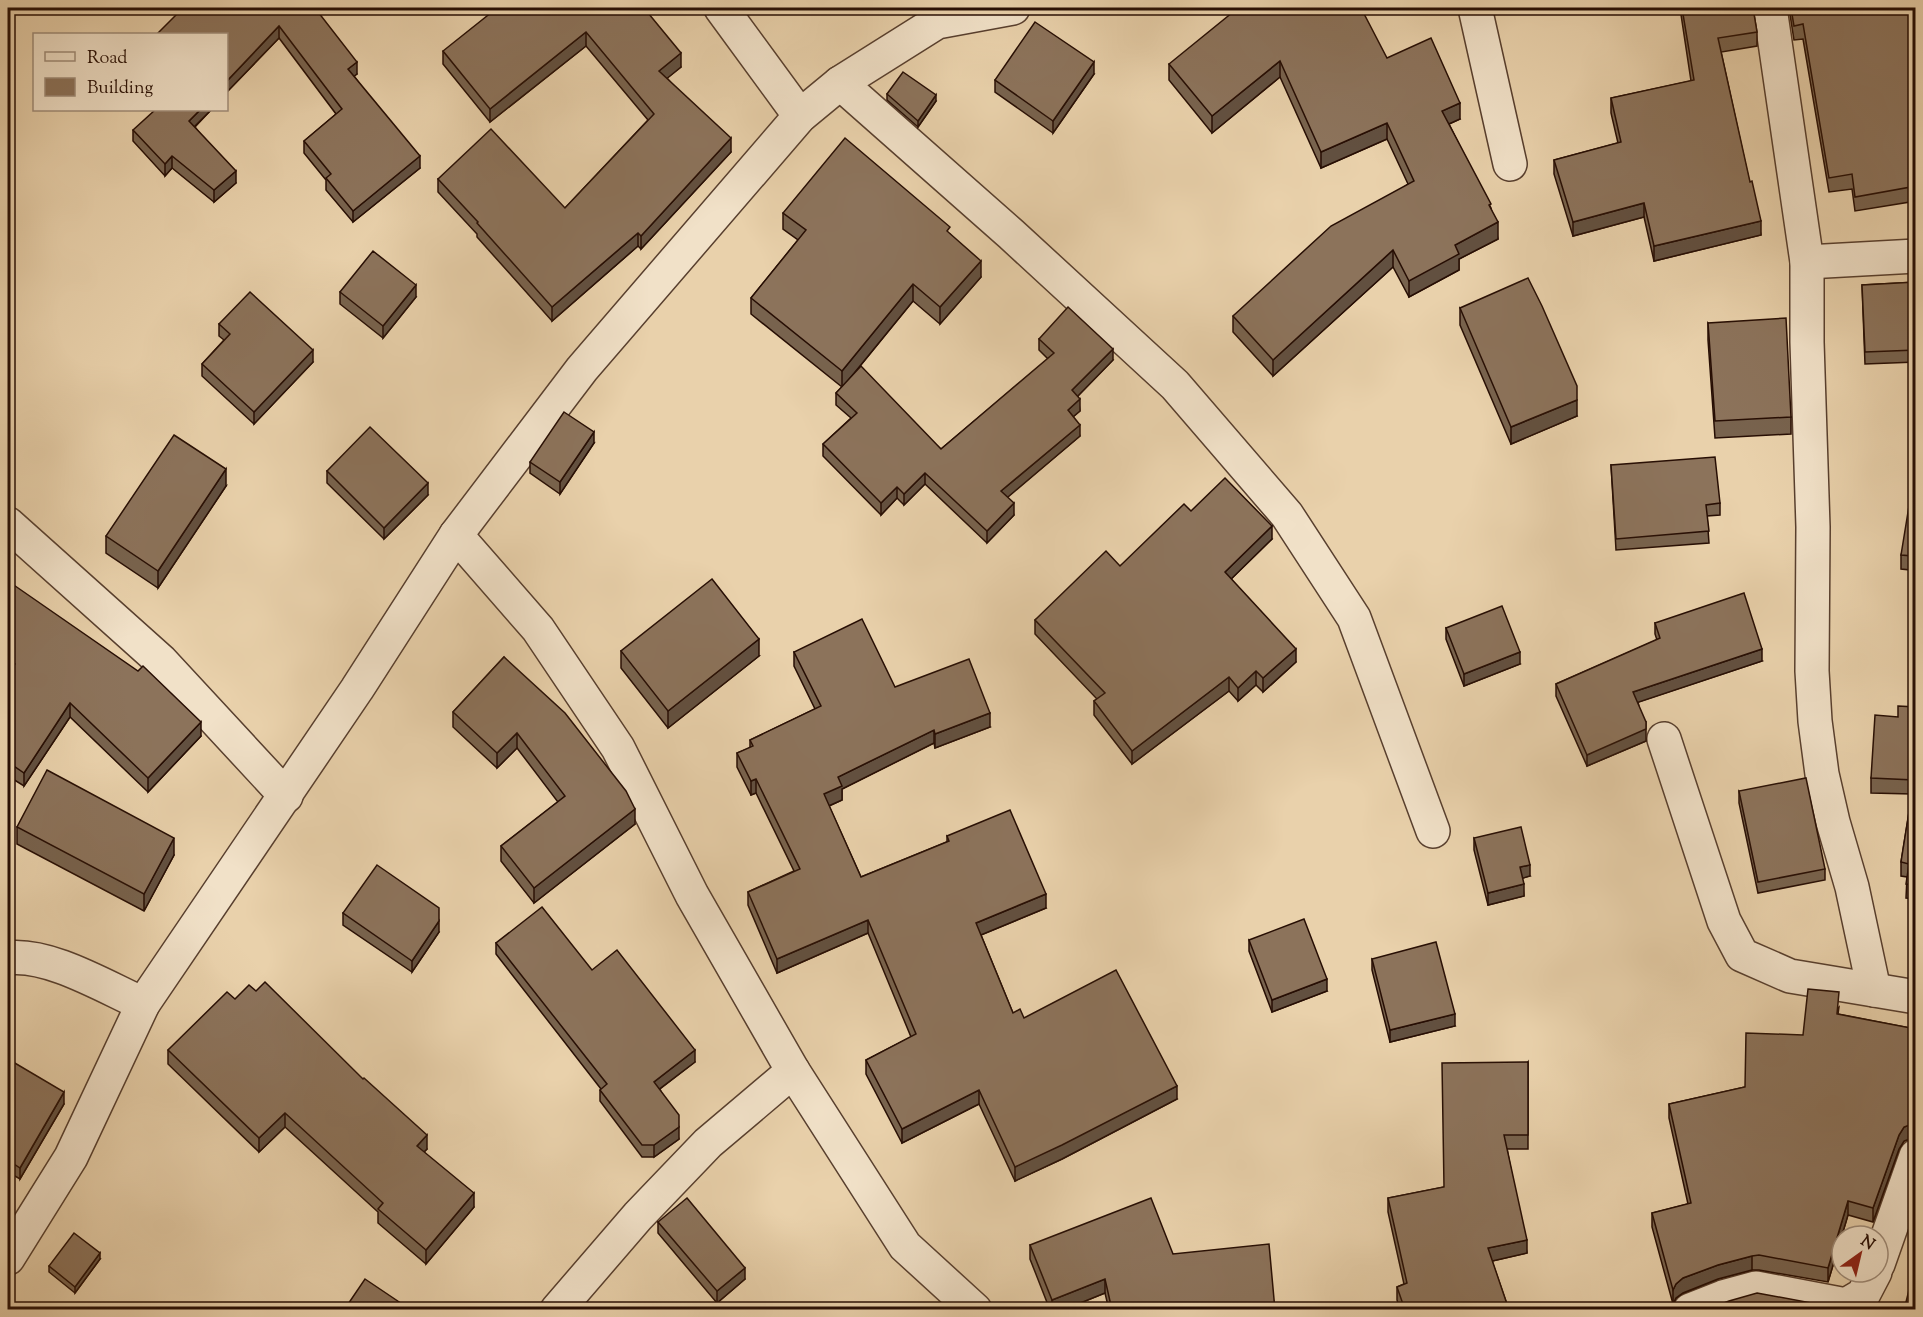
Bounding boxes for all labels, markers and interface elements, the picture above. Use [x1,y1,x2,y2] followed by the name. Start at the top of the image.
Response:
[33,33,228,111] legend
[87,46,127,72] text: Road
[87,76,153,102] text: Building
[1830,1224,1890,1284] north arrow
[1855,1231,1879,1257] text: N

